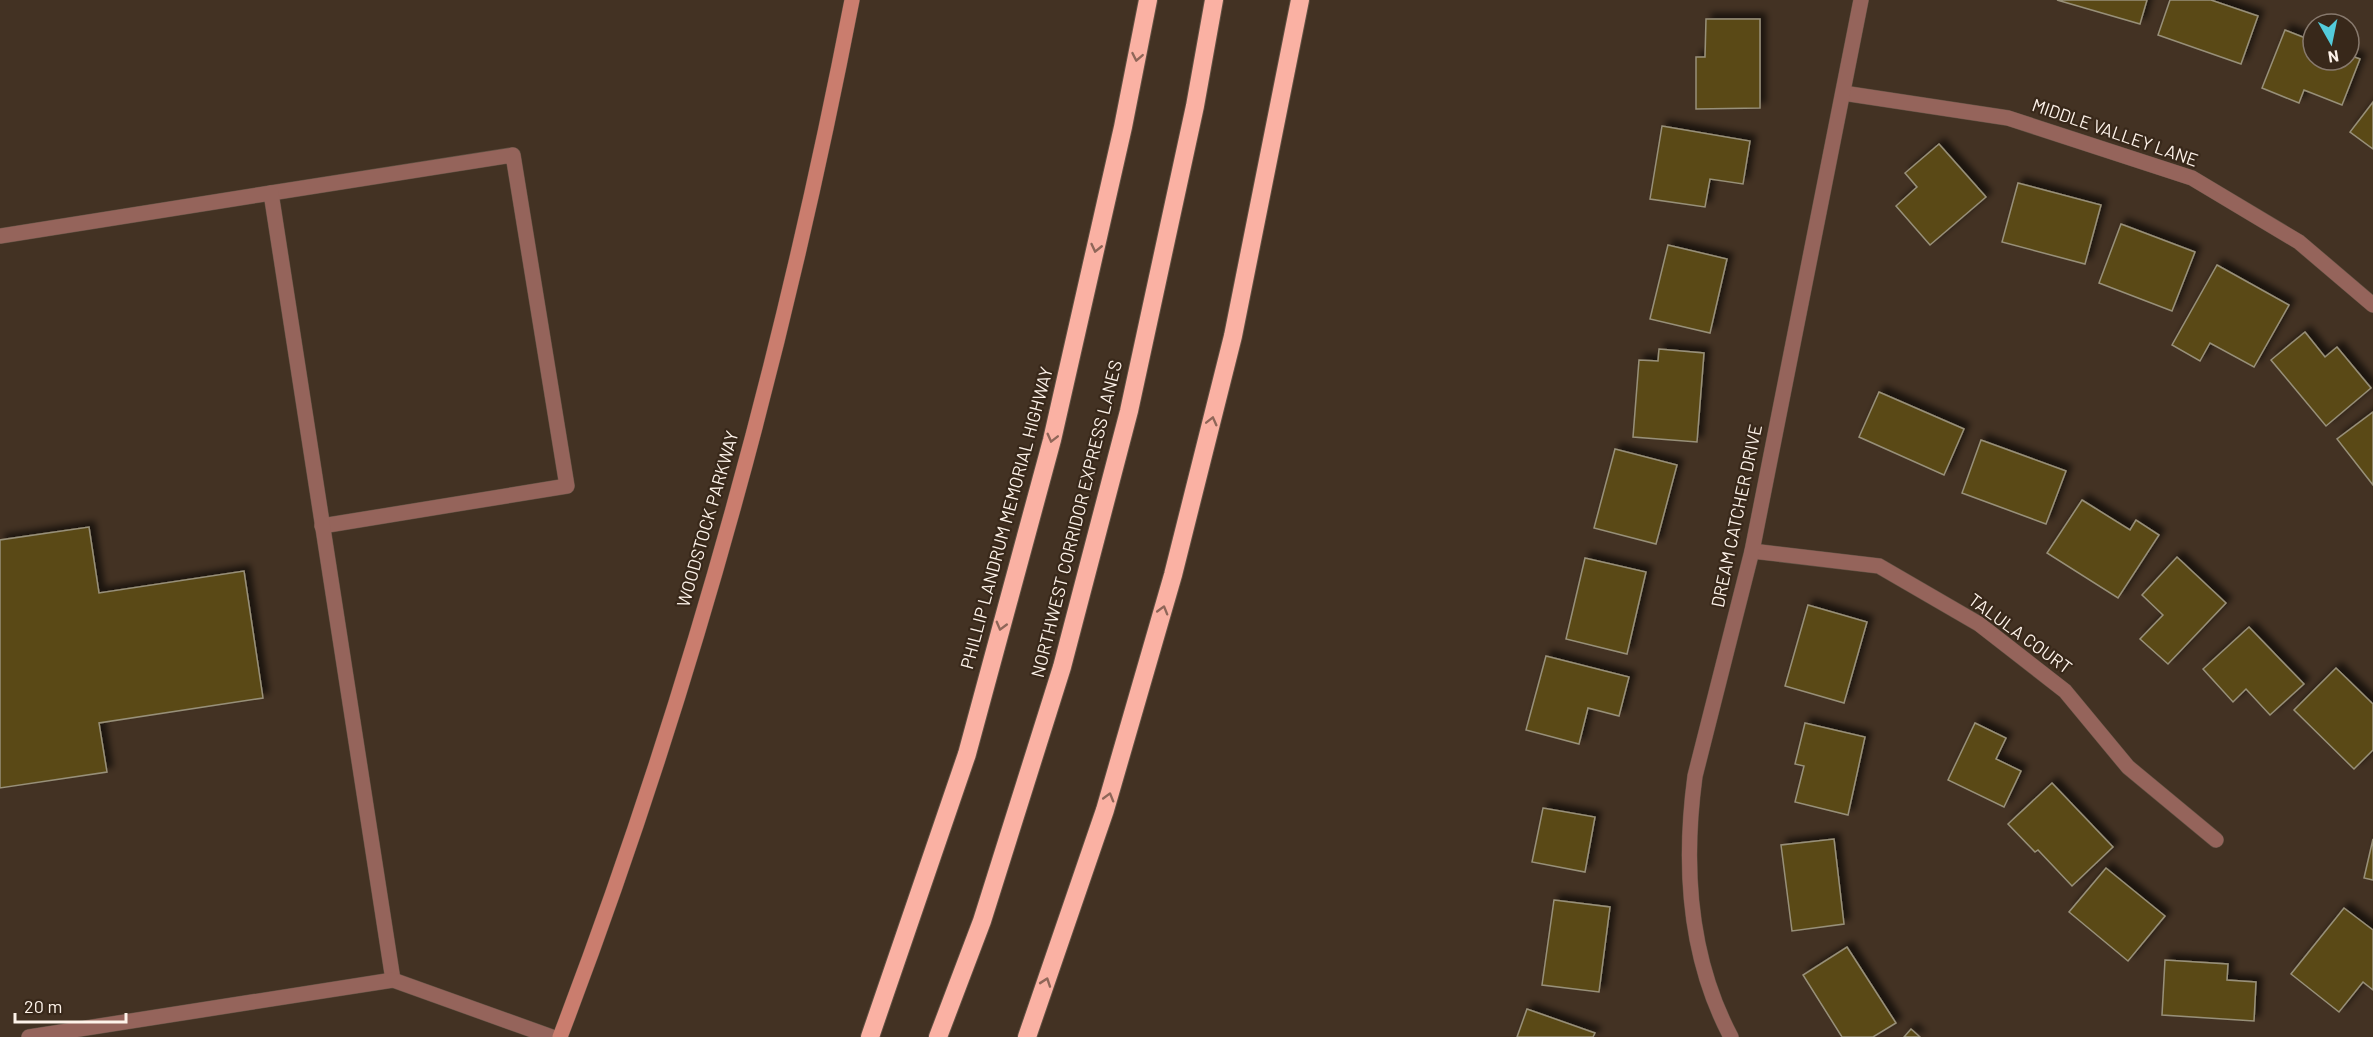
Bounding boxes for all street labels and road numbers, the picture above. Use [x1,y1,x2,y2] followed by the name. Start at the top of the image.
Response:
[2029,93,2201,171] street label: MIDDLE VALLEY LANE
[1026,358,1126,680] street label: NORTHWEST CORRIDOR EXPRESS LANES
[955,364,1057,671] street label: PHILLIP LANDRUM MEMORIAL HIGHWAY
[1706,422,1766,609] street label: DREAM CATCHER DRIVE
[671,428,743,609] street label: WOODSTOCK PARKWAY
[1965,588,2077,678] street label: TALULA COURT

